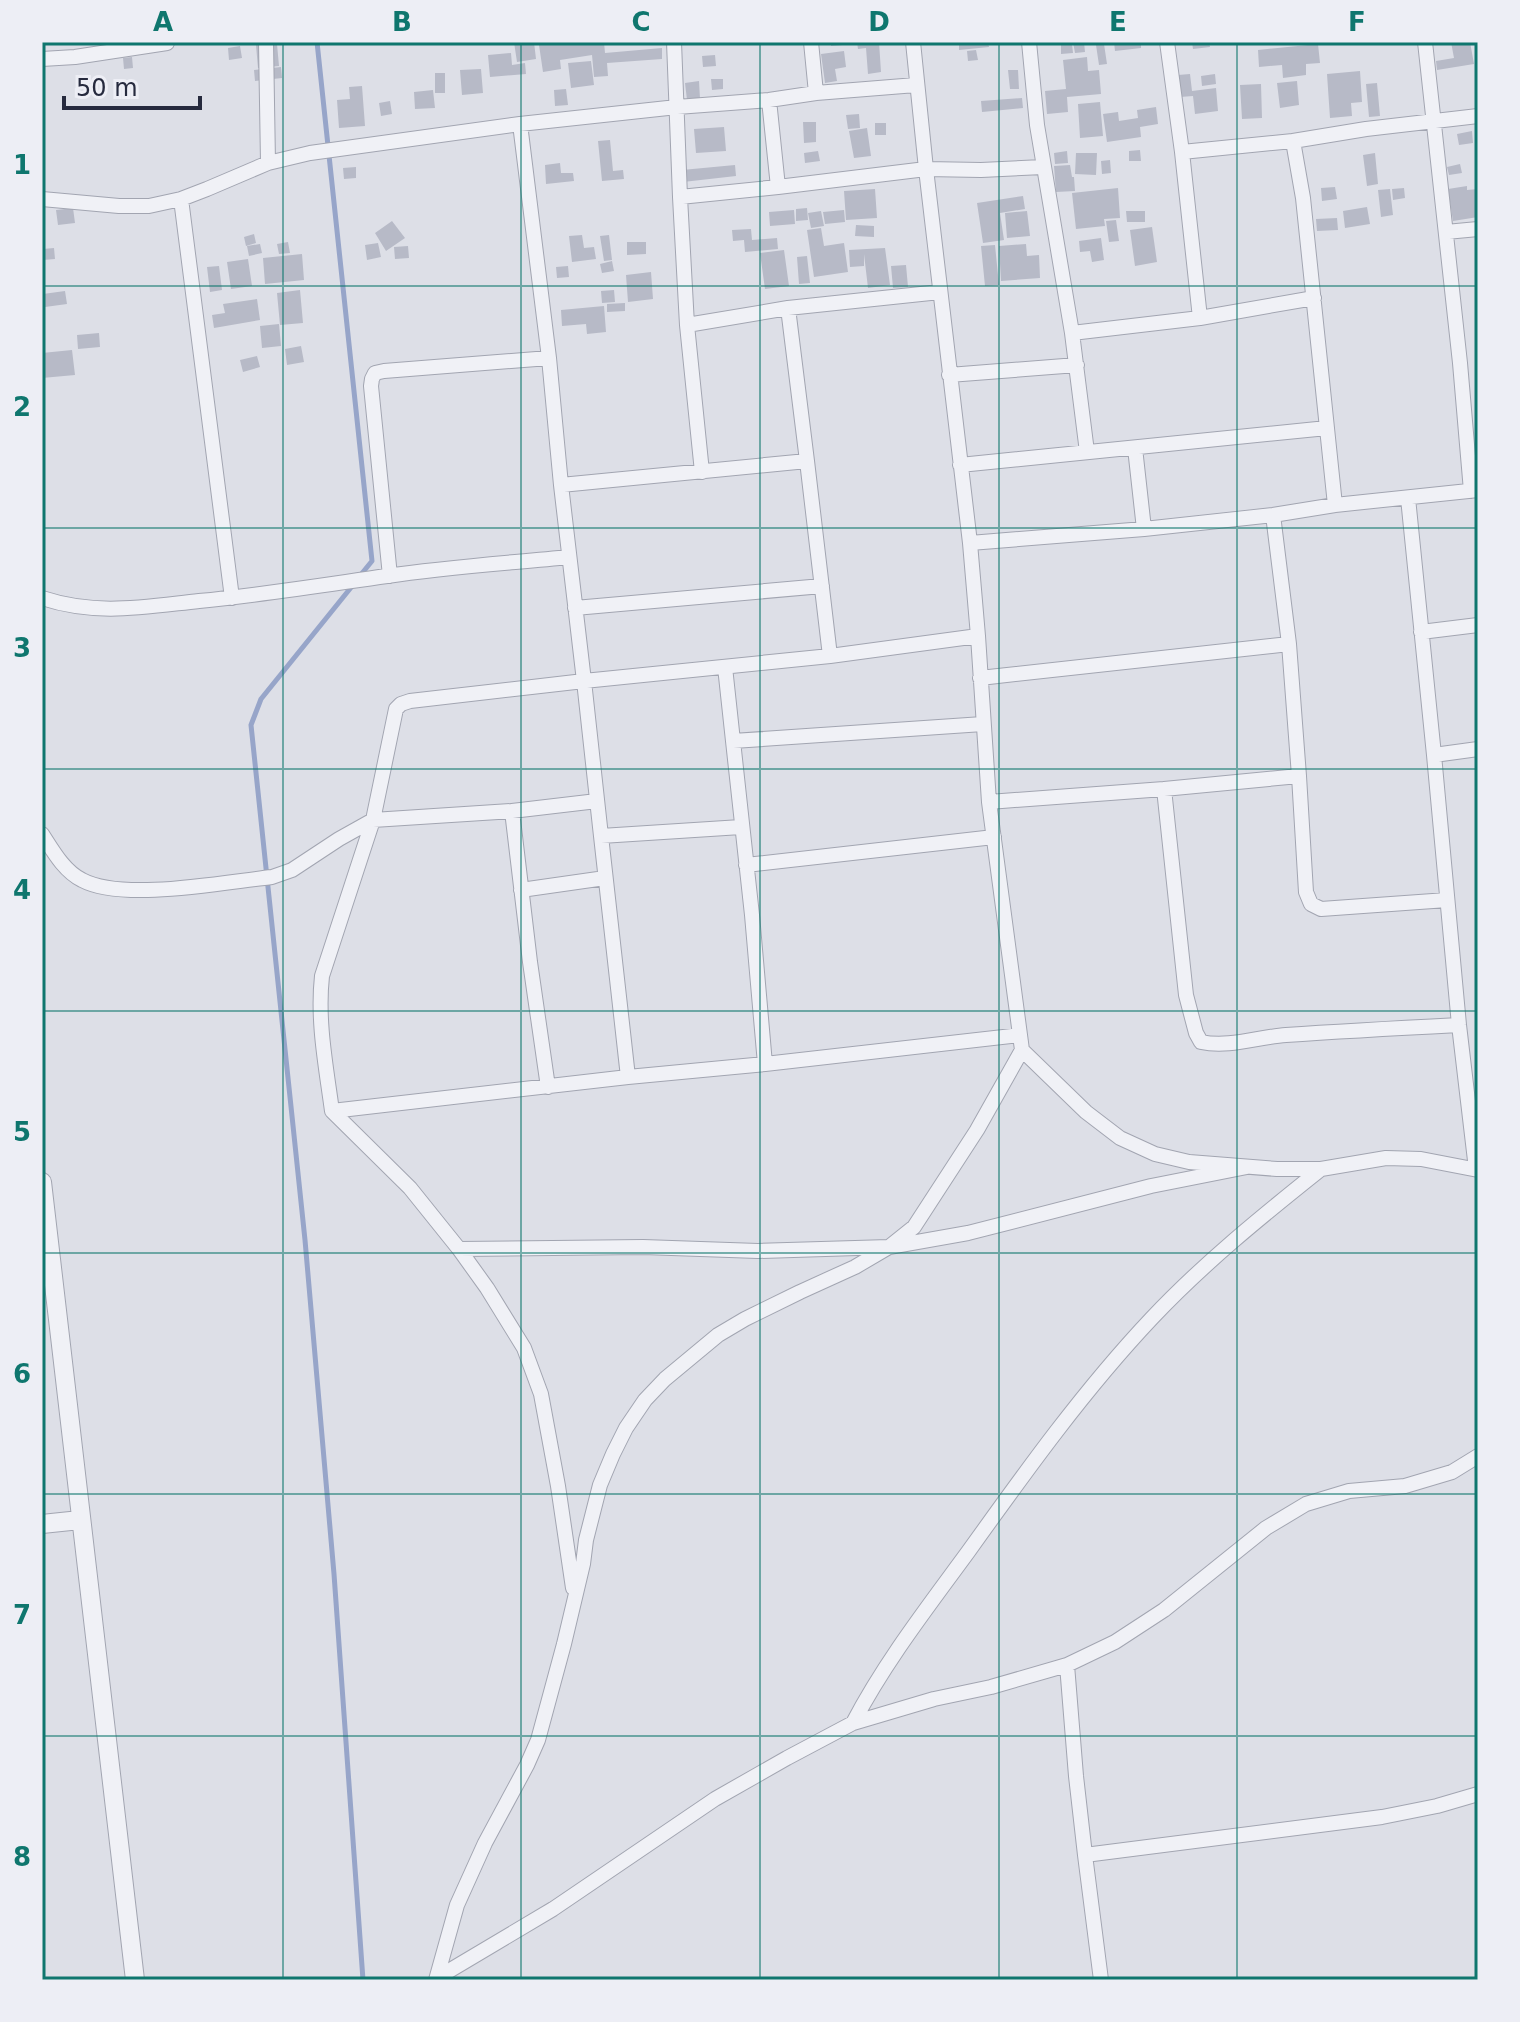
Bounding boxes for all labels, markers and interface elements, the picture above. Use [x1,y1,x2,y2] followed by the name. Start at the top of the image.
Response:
[153,7,173,37] text: A
[392,7,412,37] text: B
[631,7,651,37] text: C
[868,7,890,37] text: D
[1109,7,1127,37] text: E
[1348,7,1366,37] text: F
[64,60,200,110] scale bar
[76,74,138,102] text: 50 m
[13,150,31,180] text: 1
[13,392,31,422] text: 2
[13,633,31,663] text: 3
[13,875,31,905] text: 4
[13,1117,31,1147] text: 5
[13,1359,31,1389] text: 6
[13,1600,31,1630] text: 7
[13,1842,31,1872] text: 8

